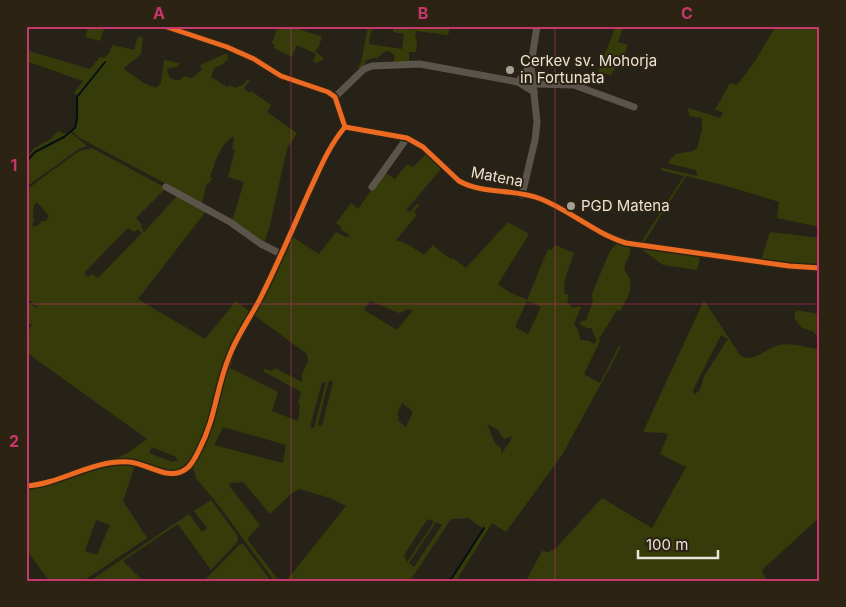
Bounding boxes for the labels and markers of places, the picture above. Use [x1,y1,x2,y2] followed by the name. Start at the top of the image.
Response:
[520,51,657,87] place label: Cerkev sv. Mohorja in Fortunata
[504,64,516,76] marker: Cerkev sv. Mohorja in Fortunata
[581,196,670,215] place label: PGD Matena
[565,200,577,212] marker: PGD Matena

